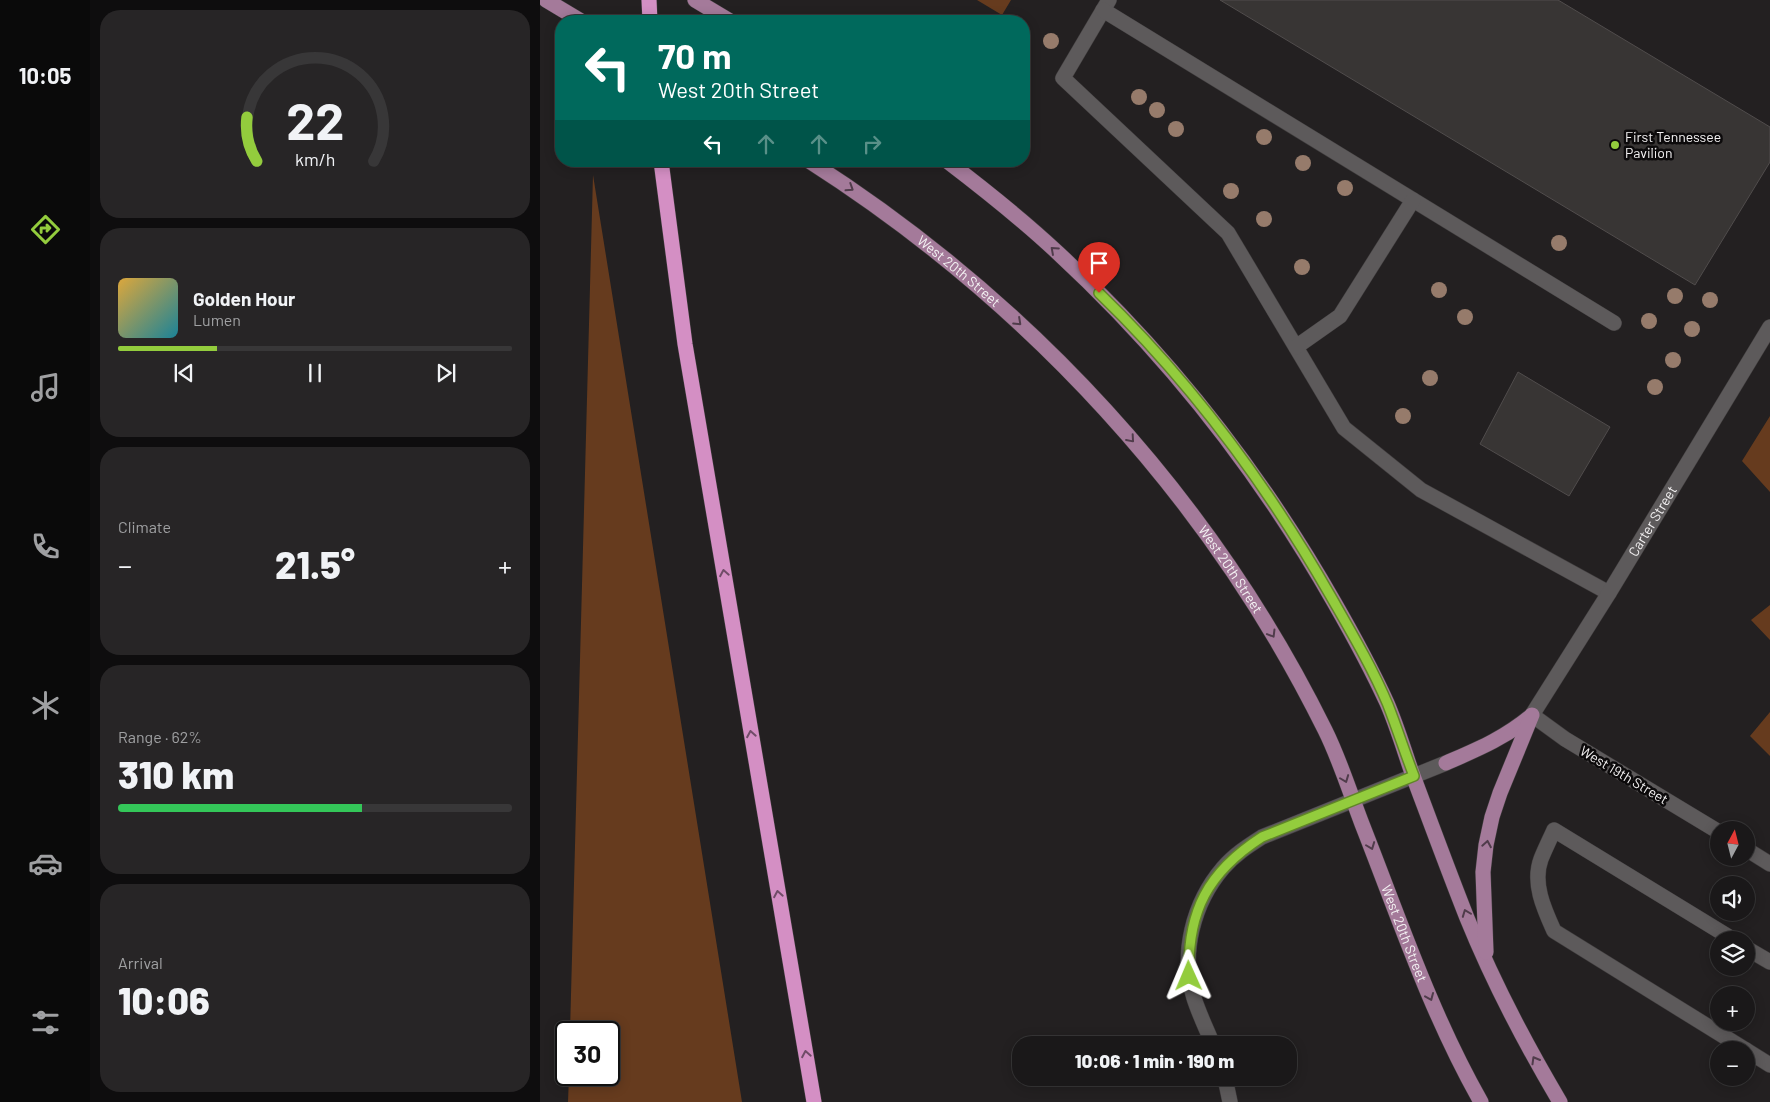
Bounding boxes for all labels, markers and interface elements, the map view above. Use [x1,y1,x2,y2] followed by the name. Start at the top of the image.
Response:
[658,34,732,76] text: 70 m
[575,35,640,100] icon: left
[19,62,71,88] text: 10:05
[658,76,819,102] text: West 20th Street
[286,88,344,150] text: 22
[1625,128,1721,161] place label: First Tennessee Pavilion
[699,130,727,158] icon: left
[752,130,780,158] icon: ahead
[805,130,833,158] icon: ahead
[858,130,886,158] icon: right
[1609,139,1621,151] marker: First Tennessee Pavilion
[295,148,335,170] text: km/h
[845,181,854,191] one-way arrow
[28,212,63,247] icon: directions
[914,231,1004,310] street label: West 20th Street
[1078,242,1120,293] pin
[1051,247,1060,256] one-way arrow
[1085,249,1113,277] icon: arrive
[193,287,295,310] text: Golden Hour
[193,310,241,329] text: Lumen
[1012,316,1021,325] one-way arrow
[170,359,198,387] icon: previous
[301,359,329,387] icon: pause
[432,359,460,387] icon: next
[28,370,63,405] icon: music
[1125,433,1133,442] one-way arrow
[1624,482,1680,559] street label: Carter Street
[118,517,171,536] text: Climate
[1195,522,1267,616] street label: West 20th Street
[28,529,63,564] icon: phone
[275,541,355,587] text: 21.5°
[118,548,132,582] text: −
[498,548,512,582] text: +
[719,569,729,578] one-way arrow
[1266,629,1276,638] one-way arrow
[28,688,63,723] icon: climate
[118,727,202,746] text: Range · 62%
[747,729,757,738] one-way arrow
[1577,742,1671,807] street label: West 19th Street
[118,751,234,797] text: 310 km
[1339,774,1349,783] one-way arrow
[1710,821,1755,866] north arrow
[1710,821,1755,1086] map controls
[1481,839,1491,848] one-way arrow
[1364,841,1375,850] one-way arrow
[28,846,63,881] icon: car
[1710,876,1755,921] button: sound
[1378,882,1431,984] street label: West 20th Street
[774,889,784,898] one-way arrow
[1462,909,1472,918] one-way arrow
[1710,931,1755,976] button: layers
[1162,949,1214,1001] position arrow
[118,953,163,972] text: Arrival
[118,977,210,1023] text: 10:06
[1710,986,1755,1031] button: +
[1423,992,1434,1001] one-way arrow
[28,1005,63,1040] icon: filters
[555,1021,620,1086] speed limit sign: 30
[1710,1041,1755,1086] button: −
[1075,1049,1234,1072] text: 10:06 · 1 min · 190 m
[801,1050,811,1058] one-way arrow
[1532,1056,1542,1065] one-way arrow

